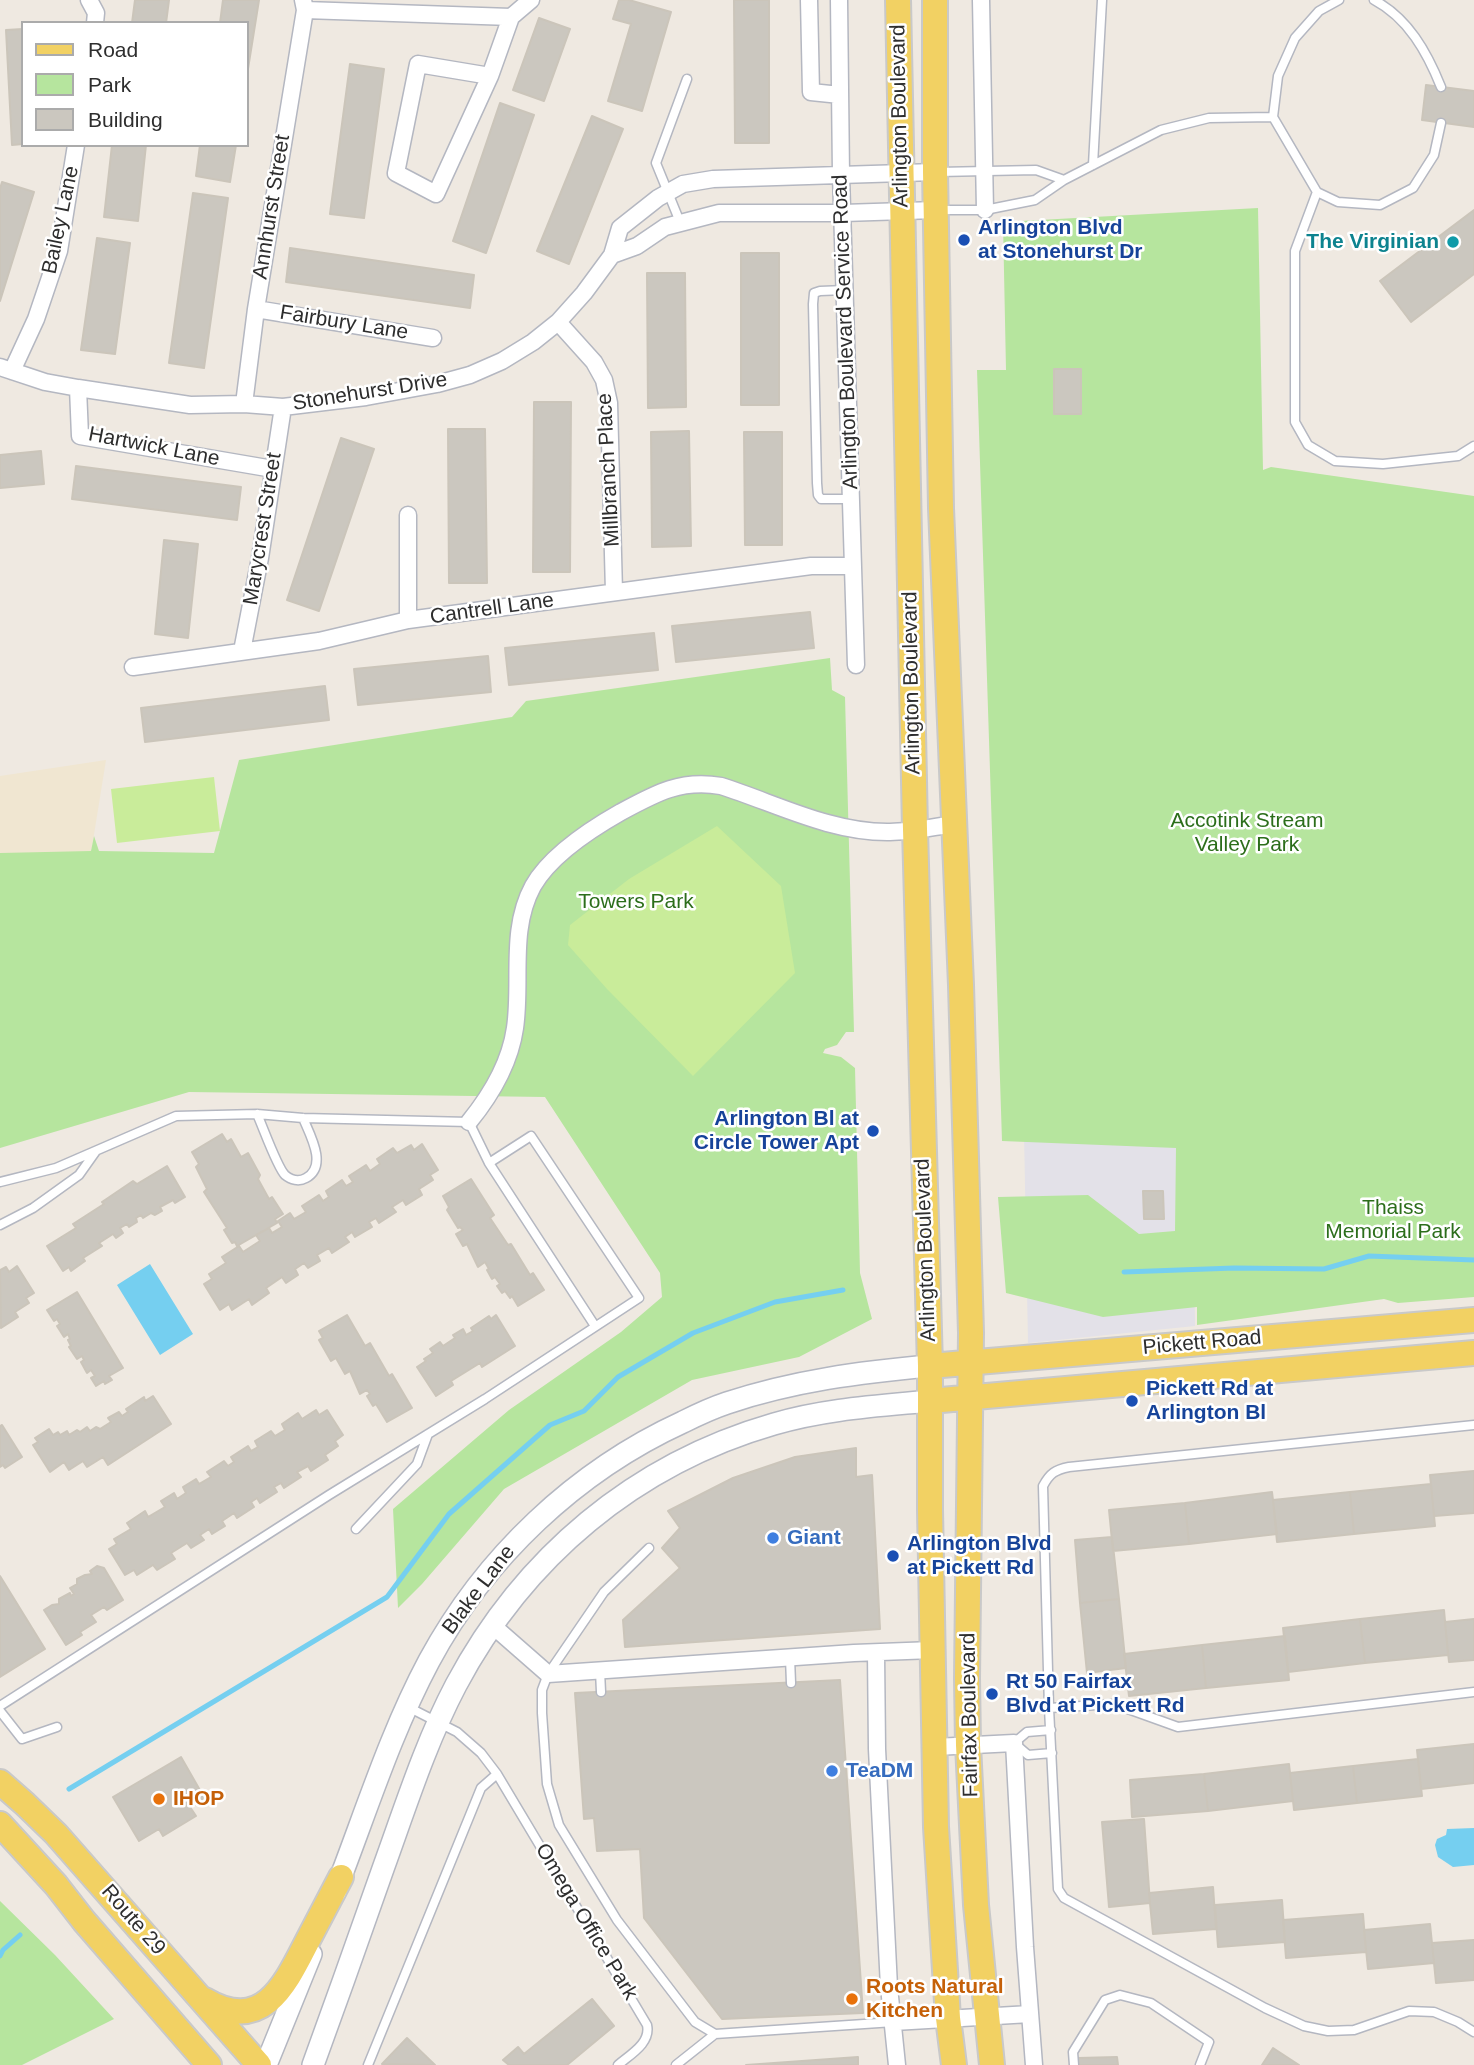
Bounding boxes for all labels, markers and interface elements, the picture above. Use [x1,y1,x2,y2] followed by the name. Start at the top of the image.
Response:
[21,21,248,147] legend
[886,24,914,208] street label: Arlington Boulevard
[88,38,138,61] text: Road
[88,73,131,96] text: Park
[88,108,163,131] text: Building
[248,133,296,281] street label: Annhurst Street
[37,164,85,276] street label: Bailey Lane
[828,174,864,490] street label: Arlington Boulevard Service Road
[978,215,1143,265] place label: Arlington Blvd at Stonehurst Dr
[1306,229,1439,255] place label: The Virginian
[956,232,972,248] marker: Arlington Blvd at Stonehurst Dr
[1445,234,1461,250] marker: The Virginian
[278,300,410,346] street label: Fairbury Lane
[291,367,449,417] street label: Stonehurst Drive
[592,392,626,548] street label: Millbranch Place
[86,422,222,472] street label: Hartwick Lane
[239,451,287,607] street label: Marycrest Street
[428,588,556,630] street label: Cantrell Lane
[898,591,926,775] street label: Arlington Boulevard
[1171,808,1323,858] park label: Accotink Stream Valley Park
[578,889,694,915] park label: Towers Park
[694,1106,859,1156] place label: Arlington Bl at Circle Tower Apt
[865,1123,881,1139] marker: Arlington Bl at Circle Tower Apt
[910,1158,942,1342] street label: Arlington Boulevard
[1325,1195,1461,1245] park label: Thaiss Memorial Park
[1142,1325,1262,1361] street label: Pickett Road
[1146,1376,1273,1426] place label: Pickett Rd at Arlington Bl
[1124,1393,1140,1409] marker: Pickett Rd at Arlington Bl
[787,1525,841,1551] place label: Giant
[765,1530,781,1546] marker: Giant
[907,1531,1052,1581] place label: Arlington Blvd at Pickett Rd
[437,1540,521,1640] street label: Blake Lane
[885,1548,901,1564] marker: Arlington Blvd at Pickett Rd
[956,1633,984,1797] street label: Fairfax Boulevard
[1006,1669,1185,1719] place label: Rt 50 Fairfax Blvd at Pickett Rd
[984,1686,1000,1702] marker: Rt 50 Fairfax Blvd at Pickett Rd
[846,1758,913,1784] place label: TeaDM
[824,1763,840,1779] marker: TeaDM
[173,1786,224,1812] place label: IHOP
[151,1791,167,1807] marker: IHOP
[529,1839,643,2005] street label: Omega Office Park
[96,1880,170,1960] street label: Route 29
[866,1974,1004,2024] place label: Roots Natural Kitchen
[844,1991,860,2007] marker: Roots Natural Kitchen

